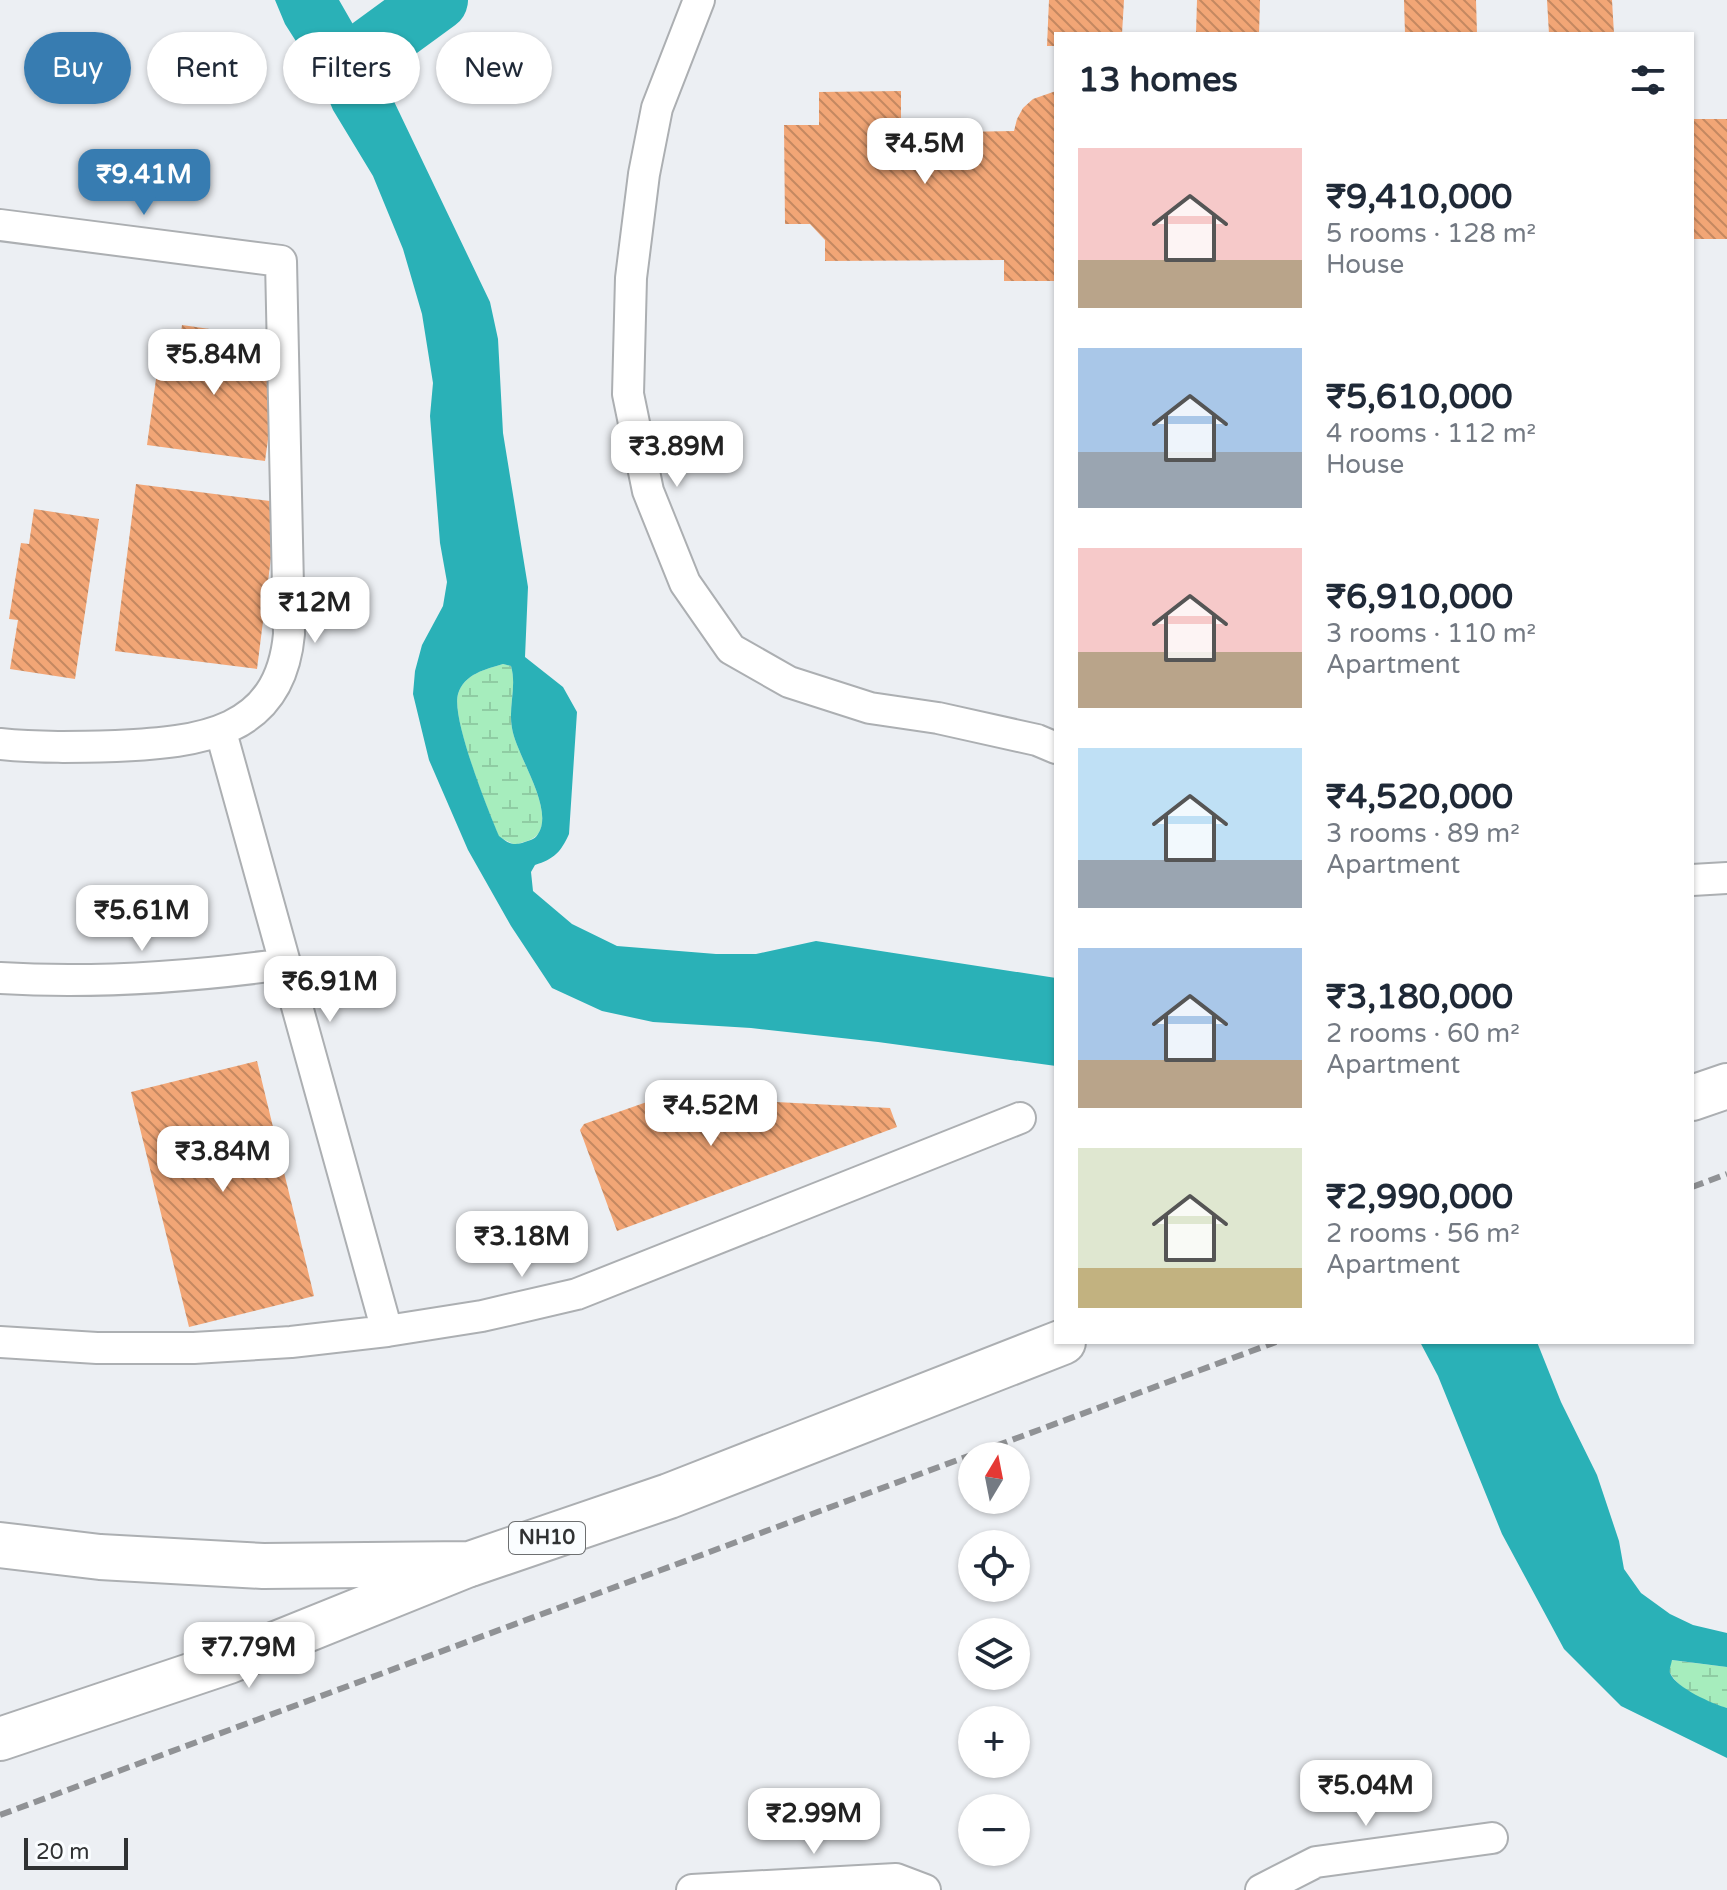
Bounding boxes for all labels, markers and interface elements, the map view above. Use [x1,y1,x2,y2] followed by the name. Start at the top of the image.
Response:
[24,32,131,104] chip: Buy
[147,32,267,104] chip: Rent
[283,32,420,104] chip: Filters
[436,32,552,104] chip: New
[1626,58,1670,102] icon: filters
[1078,60,1238,101] text: 13 homes
[869,118,981,186] pin: ₹4.5M
[885,128,965,159] text: ₹4.5M
[79,149,209,217] pin: ₹9.41M
[96,159,192,190] text: ₹9.41M
[1326,177,1512,218] text: ₹9,410,000
[1142,180,1238,276] icon: home
[1326,218,1536,249] text: 5 rooms · 128 m²
[1326,249,1404,280] text: House
[149,329,279,397] pin: ₹5.84M
[166,339,262,370] text: ₹5.84M
[1326,377,1513,418] text: ₹5,610,000
[1142,380,1238,476] icon: home
[1326,418,1536,449] text: 4 rooms · 112 m²
[612,421,742,489] pin: ₹3.89M
[629,431,725,462] text: ₹3.89M
[1326,449,1404,480] text: House
[268,577,362,645] pin: ₹12M
[1326,577,1513,618] text: ₹6,910,000
[1142,580,1238,676] icon: home
[279,587,351,618] text: ₹12M
[1326,618,1536,649] text: 3 rooms · 110 m²
[1326,649,1460,680] text: Apartment
[1326,777,1513,818] text: ₹4,520,000
[1142,780,1238,876] icon: home
[1326,818,1520,849] text: 3 rooms · 89 m²
[1326,849,1460,880] text: Apartment
[77,885,207,953] pin: ₹5.61M
[94,895,190,926] text: ₹5.61M
[265,956,395,1024] pin: ₹6.91M
[282,966,378,997] text: ₹6.91M
[1326,977,1513,1018] text: ₹3,180,000
[1142,980,1238,1076] icon: home
[1326,1018,1520,1049] text: 2 rooms · 60 m²
[1326,1049,1460,1080] text: Apartment
[646,1080,776,1148] pin: ₹4.52M
[663,1090,759,1121] text: ₹4.52M
[158,1126,288,1194] pin: ₹3.84M
[175,1136,271,1167] text: ₹3.84M
[1326,1177,1513,1218] text: ₹2,990,000
[1142,1180,1238,1276] icon: home
[457,1211,587,1279] pin: ₹3.18M
[1326,1218,1520,1249] text: 2 rooms · 56 m²
[474,1221,570,1252] text: ₹3.18M
[1326,1249,1460,1280] text: Apartment
[958,1442,1030,1514] north arrow
[958,1442,1030,1866] map controls
[509,1522,585,1554] road number: NH10
[958,1530,1030,1602] button: locate
[958,1618,1030,1690] button: layers
[184,1622,314,1690] pin: ₹7.79M
[202,1632,296,1663] text: ₹7.79M
[958,1706,1030,1778] button: +
[1301,1760,1431,1828] pin: ₹5.04M
[1318,1770,1414,1801] text: ₹5.04M
[749,1788,879,1856] pin: ₹2.99M
[958,1794,1030,1866] button: −
[766,1798,862,1829] text: ₹2.99M
[24,1834,128,1870] scale bar
[36,1839,90,1865] text: 20 m

